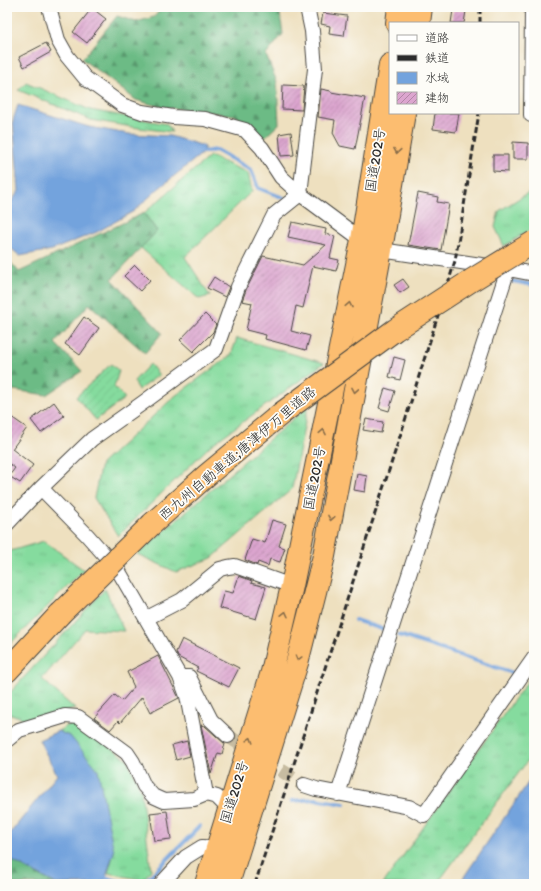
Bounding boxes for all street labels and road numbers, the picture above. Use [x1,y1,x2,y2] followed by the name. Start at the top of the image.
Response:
[362,126,389,194] street label: 国道202号
[155,383,319,524] street label: 西九州自動車道;唐津伊万里道路
[300,444,329,512] street label: 国道202号
[217,758,252,826] street label: 国道202号

